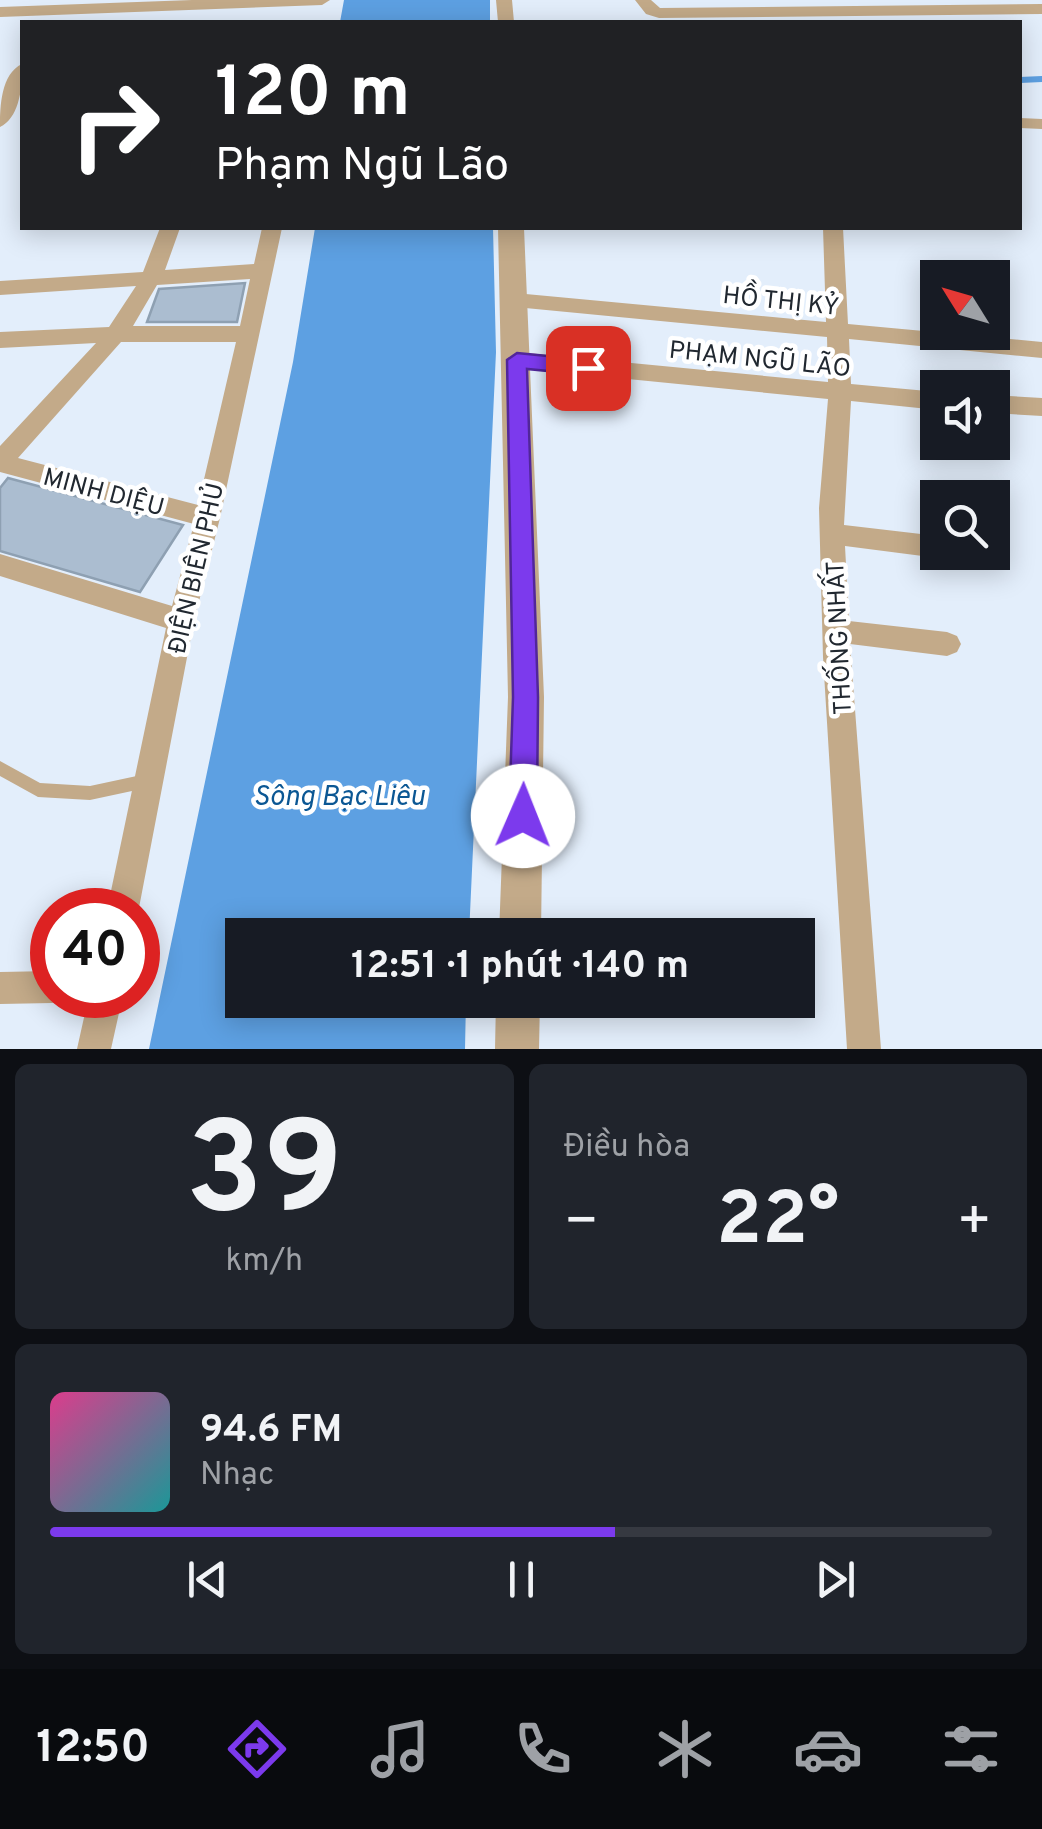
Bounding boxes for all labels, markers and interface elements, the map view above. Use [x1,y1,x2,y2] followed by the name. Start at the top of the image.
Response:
[215,52,411,141] text: 120 m
[50,60,180,190] icon: right
[215,139,509,196] text: Phạm Ngũ Lão
[920,260,1010,350] north arrow
[920,260,1010,570] map controls
[721,276,841,325] street label: HỒ THỊ KỶ
[546,326,631,411] pin
[667,335,852,386] street label: PHẠM NGŨ LÃO
[561,341,616,396] icon: arrive
[920,370,1010,460] button: sound
[39,461,168,525] street label: MINH DIỆU
[161,480,233,657] street label: ĐIỆN BIÊN PHỦ
[920,480,1010,570] button: search
[816,560,861,716] street label: THỐNG NHẤT
[471,764,575,868] position arrow
[253,780,426,816] water label: Sông Bạc Liêu
[30,888,160,1018] speed limit sign: 40
[351,943,689,992] text: 12:51 · 1 phút · 140 m
[185,1094,343,1259] text: 39
[564,1128,690,1168] text: Điều hòa
[716,1176,839,1271] text: 22°
[564,1189,599,1259] text: −
[957,1189,992,1259] text: +
[225,1242,303,1282] text: km/h
[200,1407,342,1456] text: 94.6 FM
[200,1456,274,1496] text: Nhạc
[180,1552,235,1607] icon: previous
[494,1552,549,1607] icon: pause
[808,1552,863,1607] icon: next
[222,1714,292,1784] icon: directions
[365,1714,435,1784] icon: music
[508,1714,578,1784] icon: phone
[650,1714,720,1784] icon: climate
[793,1714,863,1784] icon: car
[936,1714,1006,1784] icon: filters
[36,1721,150,1778] text: 12:50

